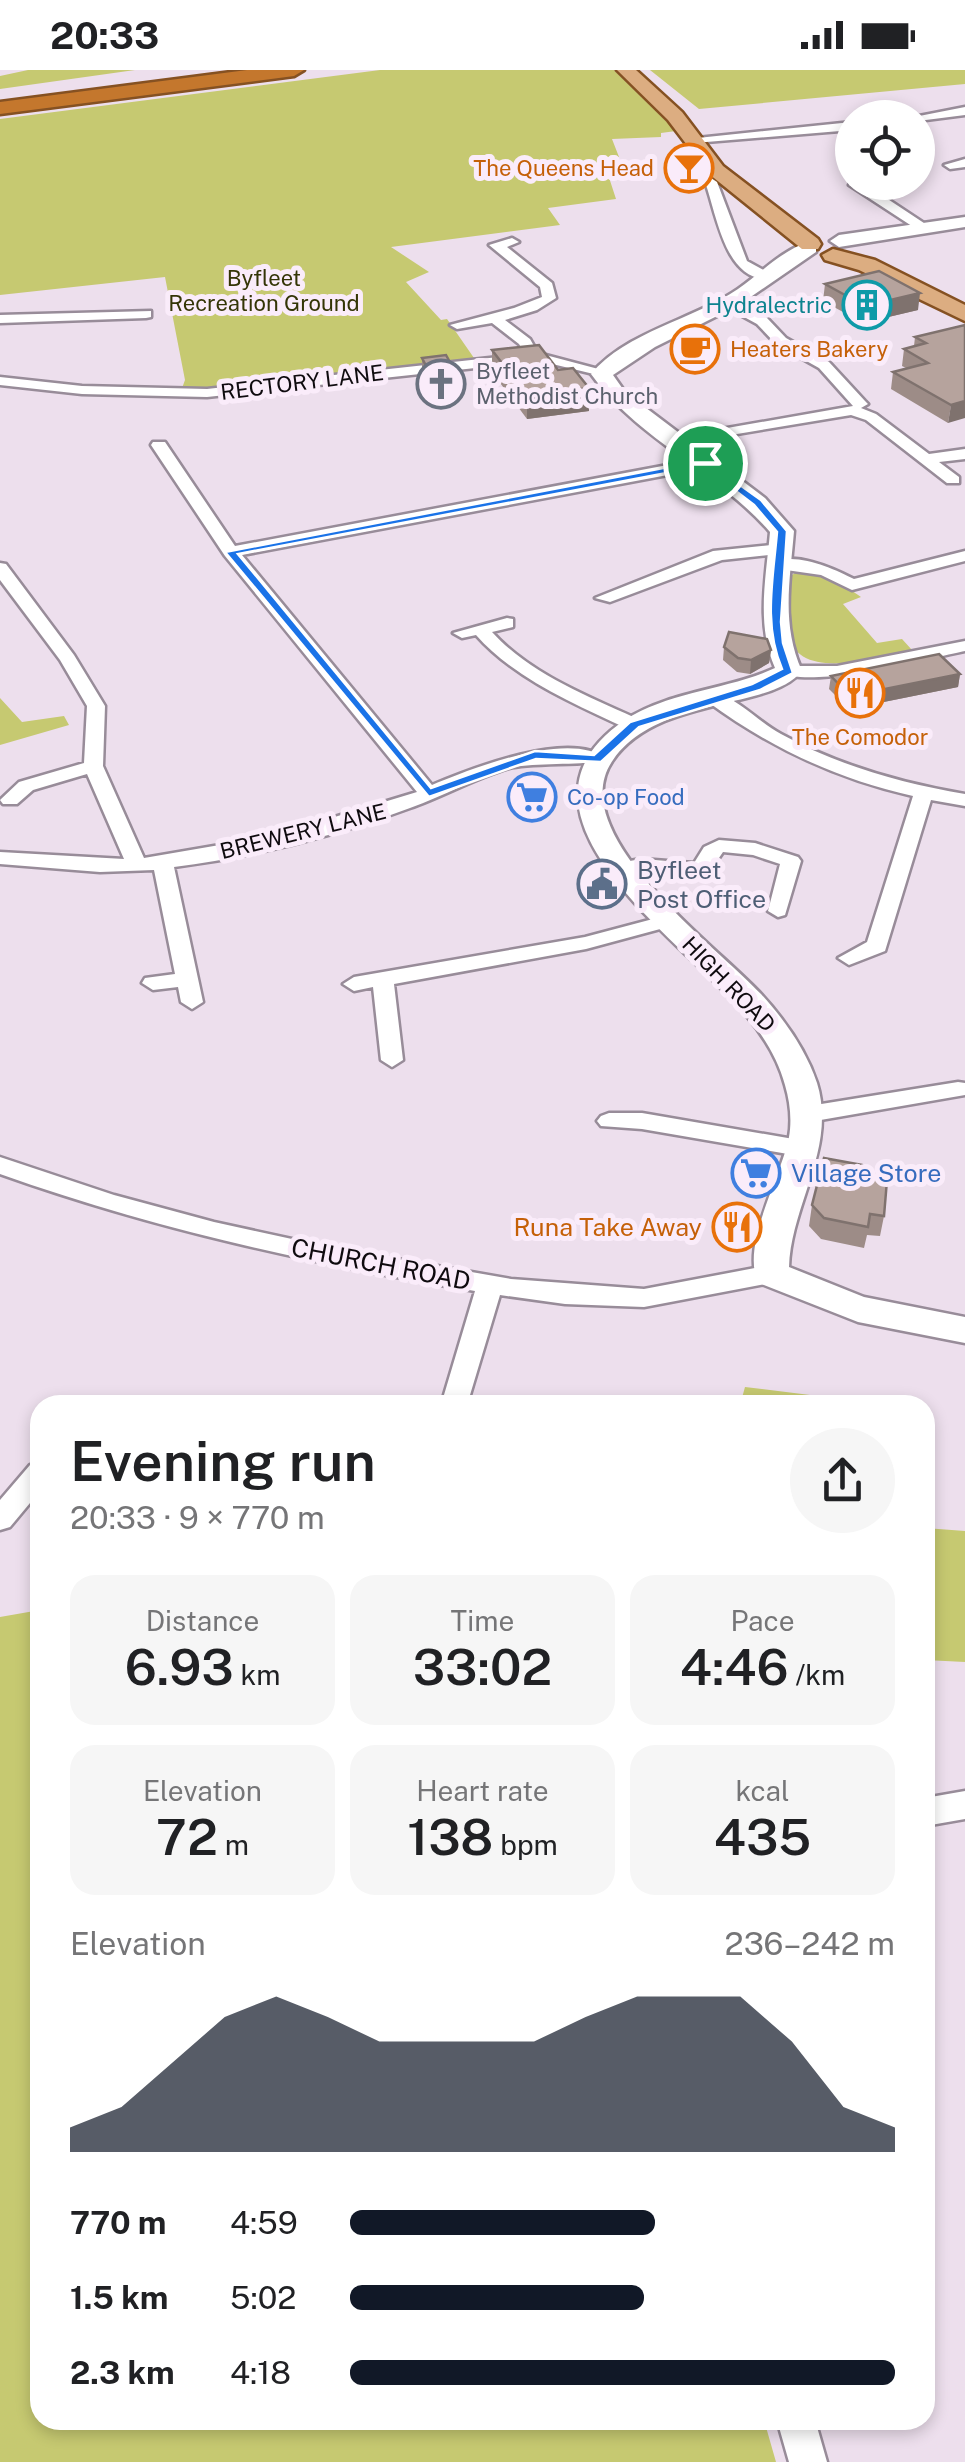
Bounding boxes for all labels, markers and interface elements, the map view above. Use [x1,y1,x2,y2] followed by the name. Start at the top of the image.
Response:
[50,13,159,58] text: 20:33
[835,100,935,200] map controls
[835,100,935,200] button: locate
[663,142,715,194] bar icon: The Queens Head
[473,155,654,181] place label: The Queens Head
[168,265,360,316] park label: Byfleet Recreation Ground
[841,279,893,331] building icon: Hydralectric
[705,292,832,318] place label: Hydralectric
[669,323,721,375] cafe icon: Heaters Bakery
[730,336,888,362] place label: Heaters Bakery
[415,358,467,410] church icon: Byfleet Methodist Church
[476,358,658,409] place label: Byfleet Methodist Church
[219,359,385,405] street label: RECTORY LANE
[663,421,748,506] pin
[678,436,733,491] icon: arrive
[834,667,886,719] restaurant icon: The Comodor
[792,724,928,750] place label: The Comodor
[506,771,558,823] supermarket icon: Co-op Food
[567,784,685,810] place label: Co-op Food
[217,798,389,864] street label: BREWERY LANE
[637,855,766,914] place label: Byfleet Post Office
[576,858,628,910] public building icon: Byfleet Post Office
[677,931,781,1037] street label: HIGH ROAD
[730,1147,782,1199] supermarket icon: Village Store
[791,1158,941,1188] place label: Village Store
[711,1201,763,1253] restaurant icon: Runa Take Away
[513,1212,702,1242] place label: Runa Take Away
[289,1232,473,1296] street label: CHURCH ROAD
[790,1428,895,1533] button: share
[70,1429,376,1493] text: Evening run
[70,1499,325,1536] text: 20:33 · 9 × 770 m
[146,1604,259,1637] text: Distance
[451,1604,514,1637] text: Time
[730,1604,795,1637] text: Pace
[125,1637,234,1696] text: 6.93
[413,1637,552,1696] text: 33:02
[680,1637,789,1696] text: 4:46
[234,1658,280,1691] text: km
[789,1658,845,1691] text: /km
[143,1774,262,1807] text: Elevation
[416,1774,549,1807] text: Heart rate
[735,1774,790,1807] text: kcal
[156,1807,218,1866] text: 72
[407,1807,493,1866] text: 138
[714,1807,811,1866] text: 435
[218,1828,249,1861] text: m
[493,1828,558,1861] text: bpm
[70,1925,206,1962] text: Elevation
[725,1925,895,1962] text: 236–242 m
[70,2204,166,2241] text: 770 m
[230,2204,298,2241] text: 4:59
[70,2279,168,2316] text: 1.5 km
[230,2279,296,2316] text: 5:02
[70,2354,175,2391] text: 2.3 km
[230,2354,291,2391] text: 4:18

